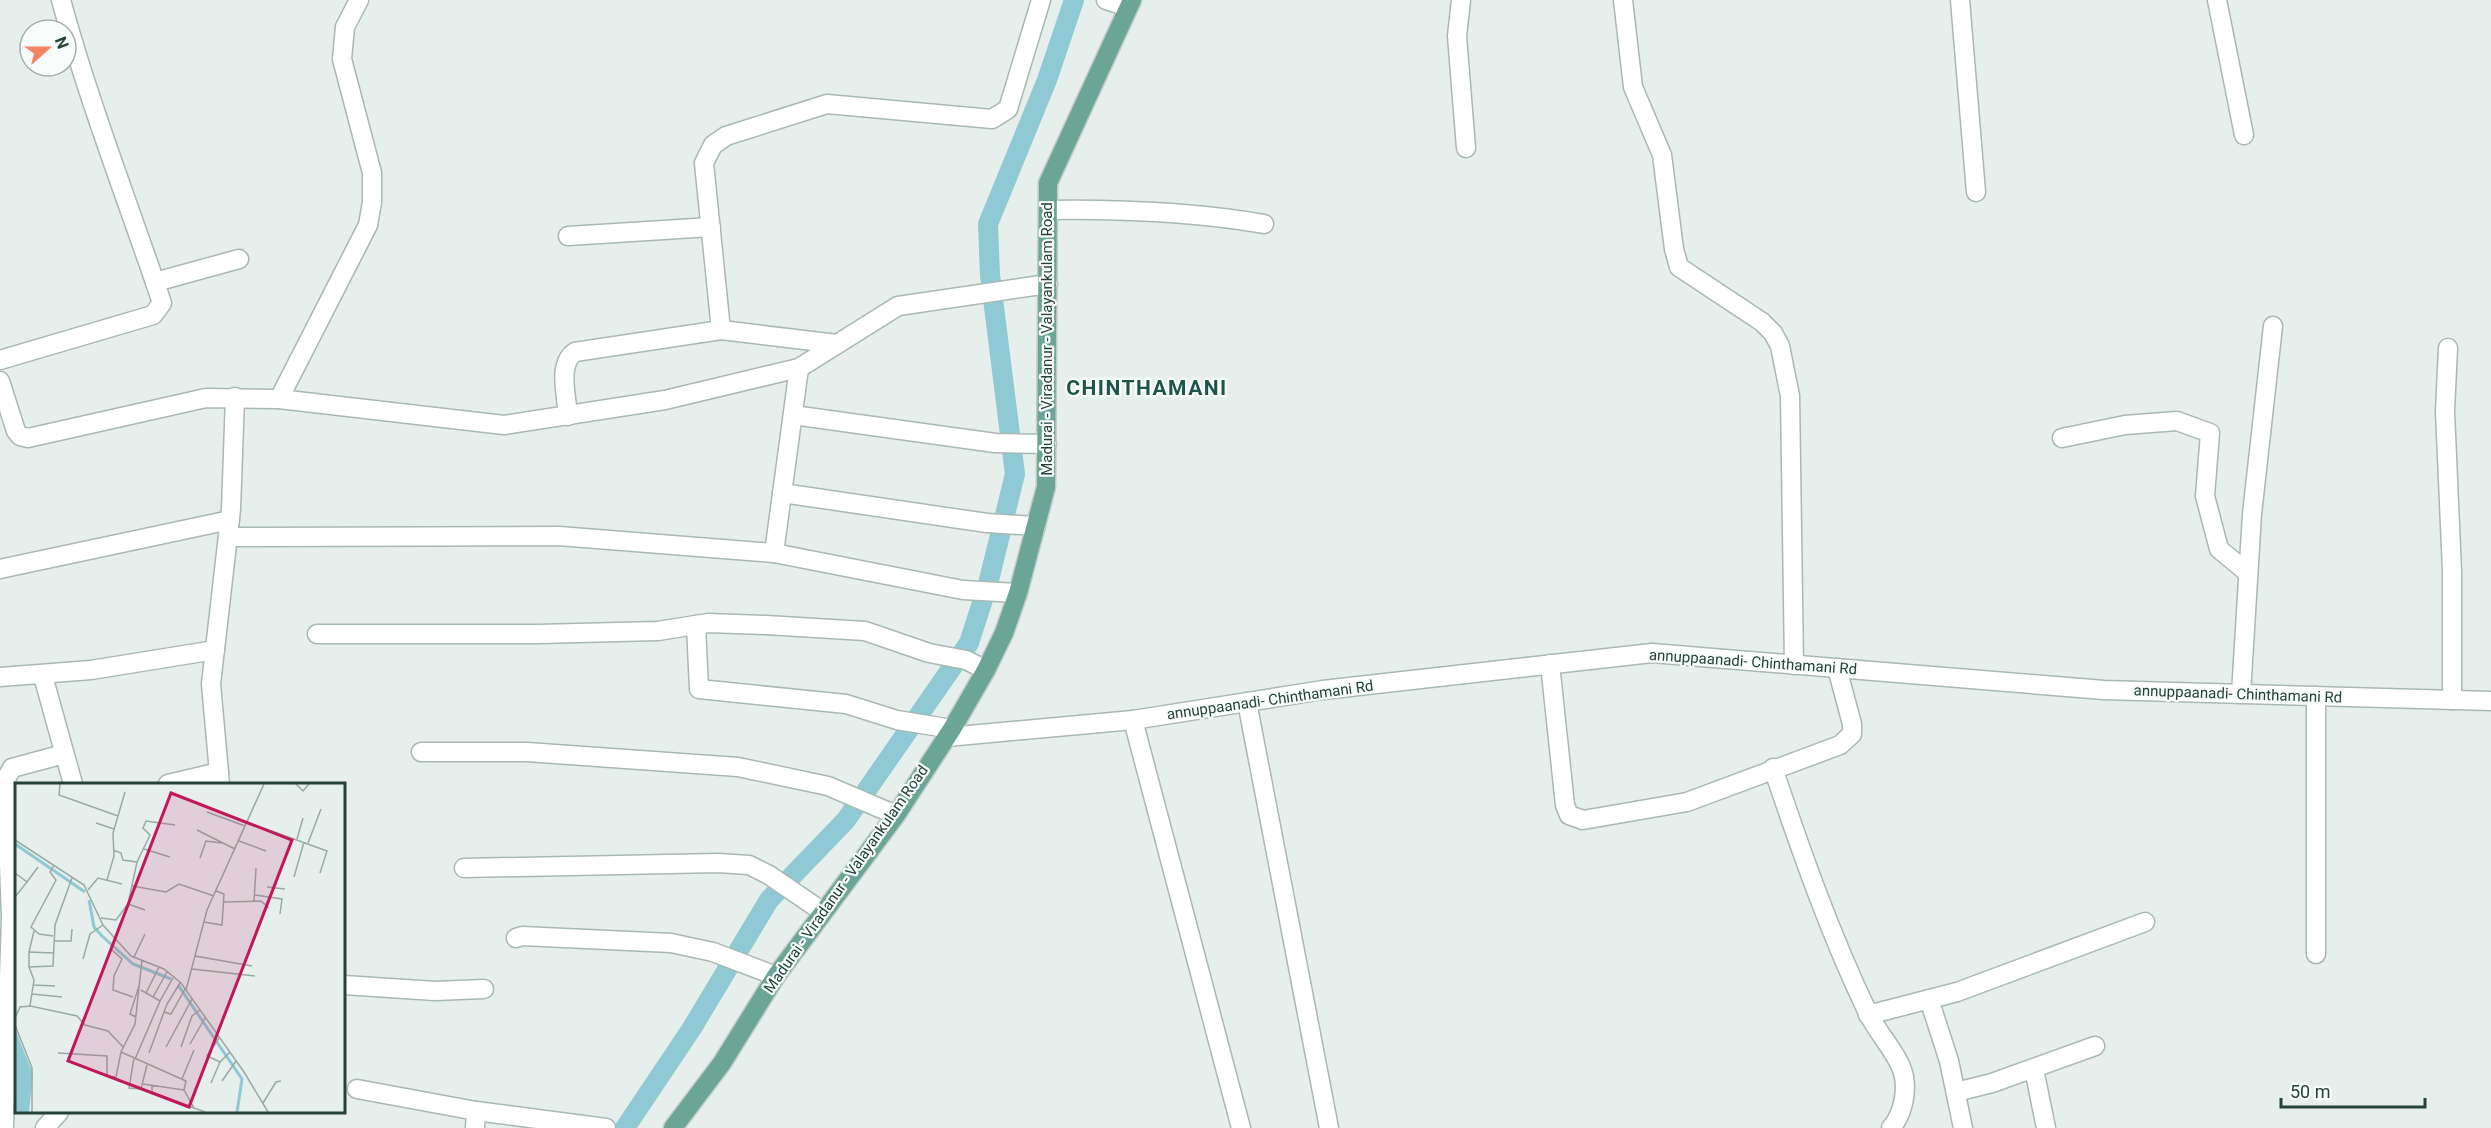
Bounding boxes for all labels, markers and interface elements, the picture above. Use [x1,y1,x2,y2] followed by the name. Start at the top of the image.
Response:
[18,18,78,78] north arrow
[51,34,72,51] text: N
[1038,202,1056,476] street label: Madurai - Viradanur - Valayankulam Road
[1066,376,1228,400] district label: CHINTHAMANI
[1648,646,1858,678] street label: annuppaanadi- Chinthamani Rd
[1165,677,1375,723] street label: annuppaanadi- Chinthamani Rd
[2133,681,2343,707] street label: annuppaanadi- Chinthamani Rd
[760,762,932,996] street label: Madurai - Viradanur - Valayankulam Road
[15,783,345,1113] inset map
[2281,1071,2425,1109] scale bar
[2290,1081,2330,1102] text: 50 m

